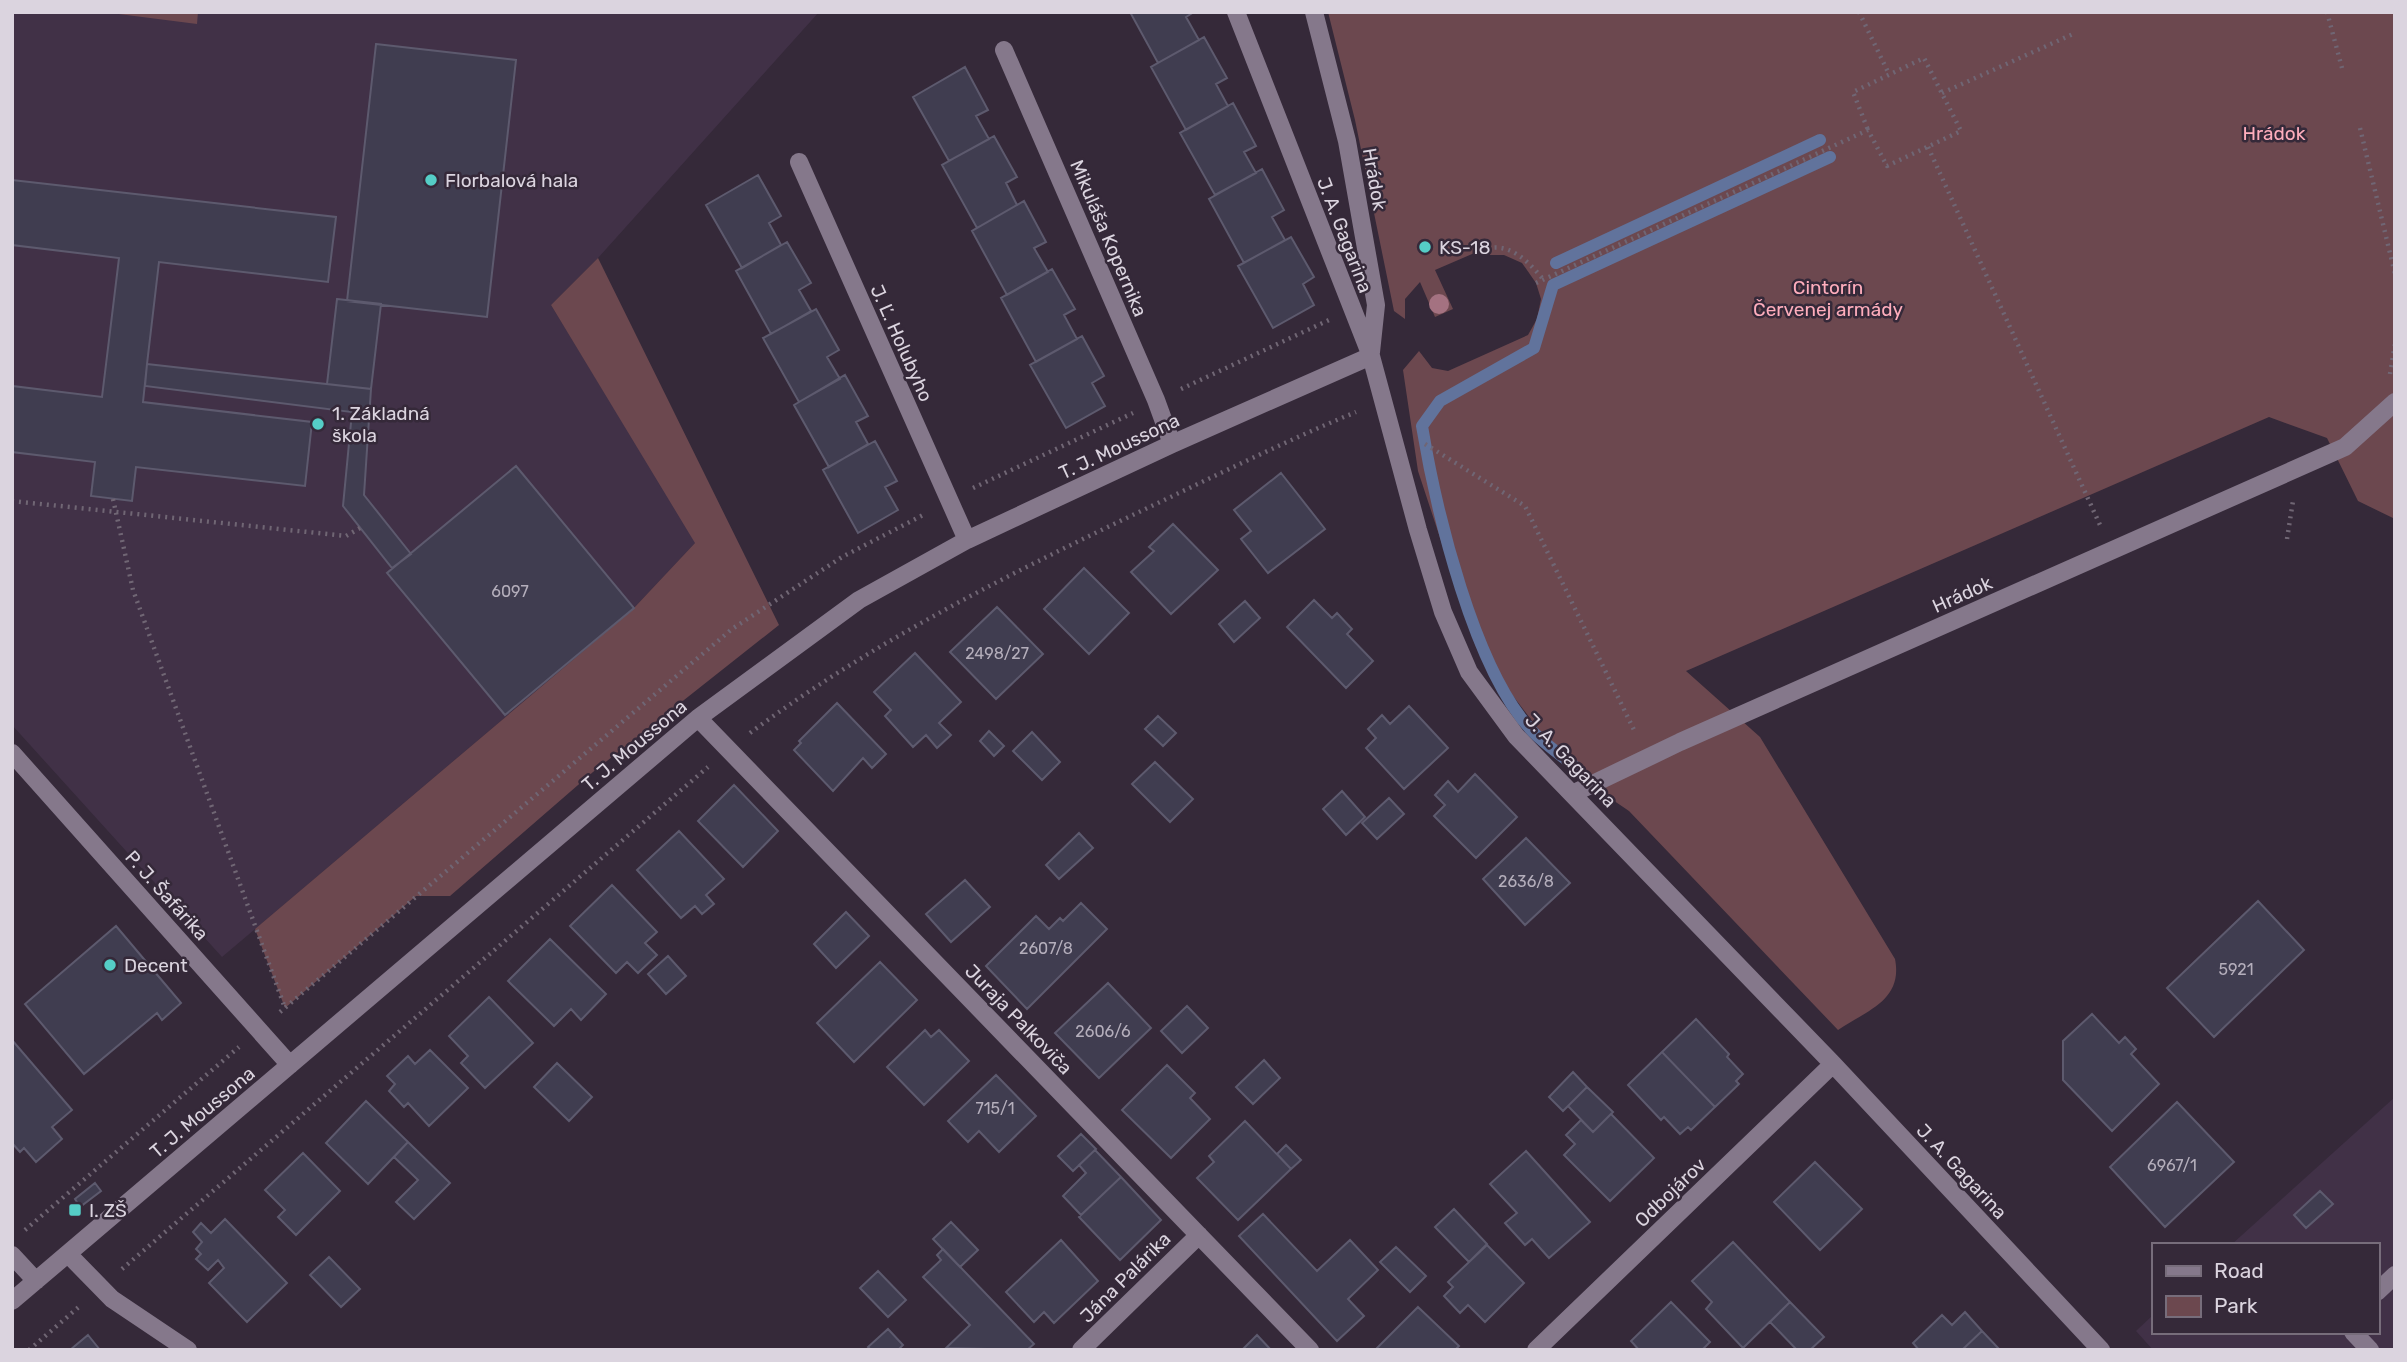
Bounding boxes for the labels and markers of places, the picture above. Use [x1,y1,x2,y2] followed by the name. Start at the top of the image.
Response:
[445,169,578,192] place label: Florbalová hala
[423,172,439,188] marker: Florbalová hala
[1439,236,1491,259] place label: KS-18
[1417,239,1433,255] marker: KS-18
[332,402,430,447] place label: 1. Základná škola
[310,416,326,432] marker: 1. Základná škola
[124,954,188,977] place label: Decent
[102,957,118,973] marker: Decent
[89,1199,127,1222] place label: I. ZŠ
[67,1202,83,1218] marker: I. ZŠ

